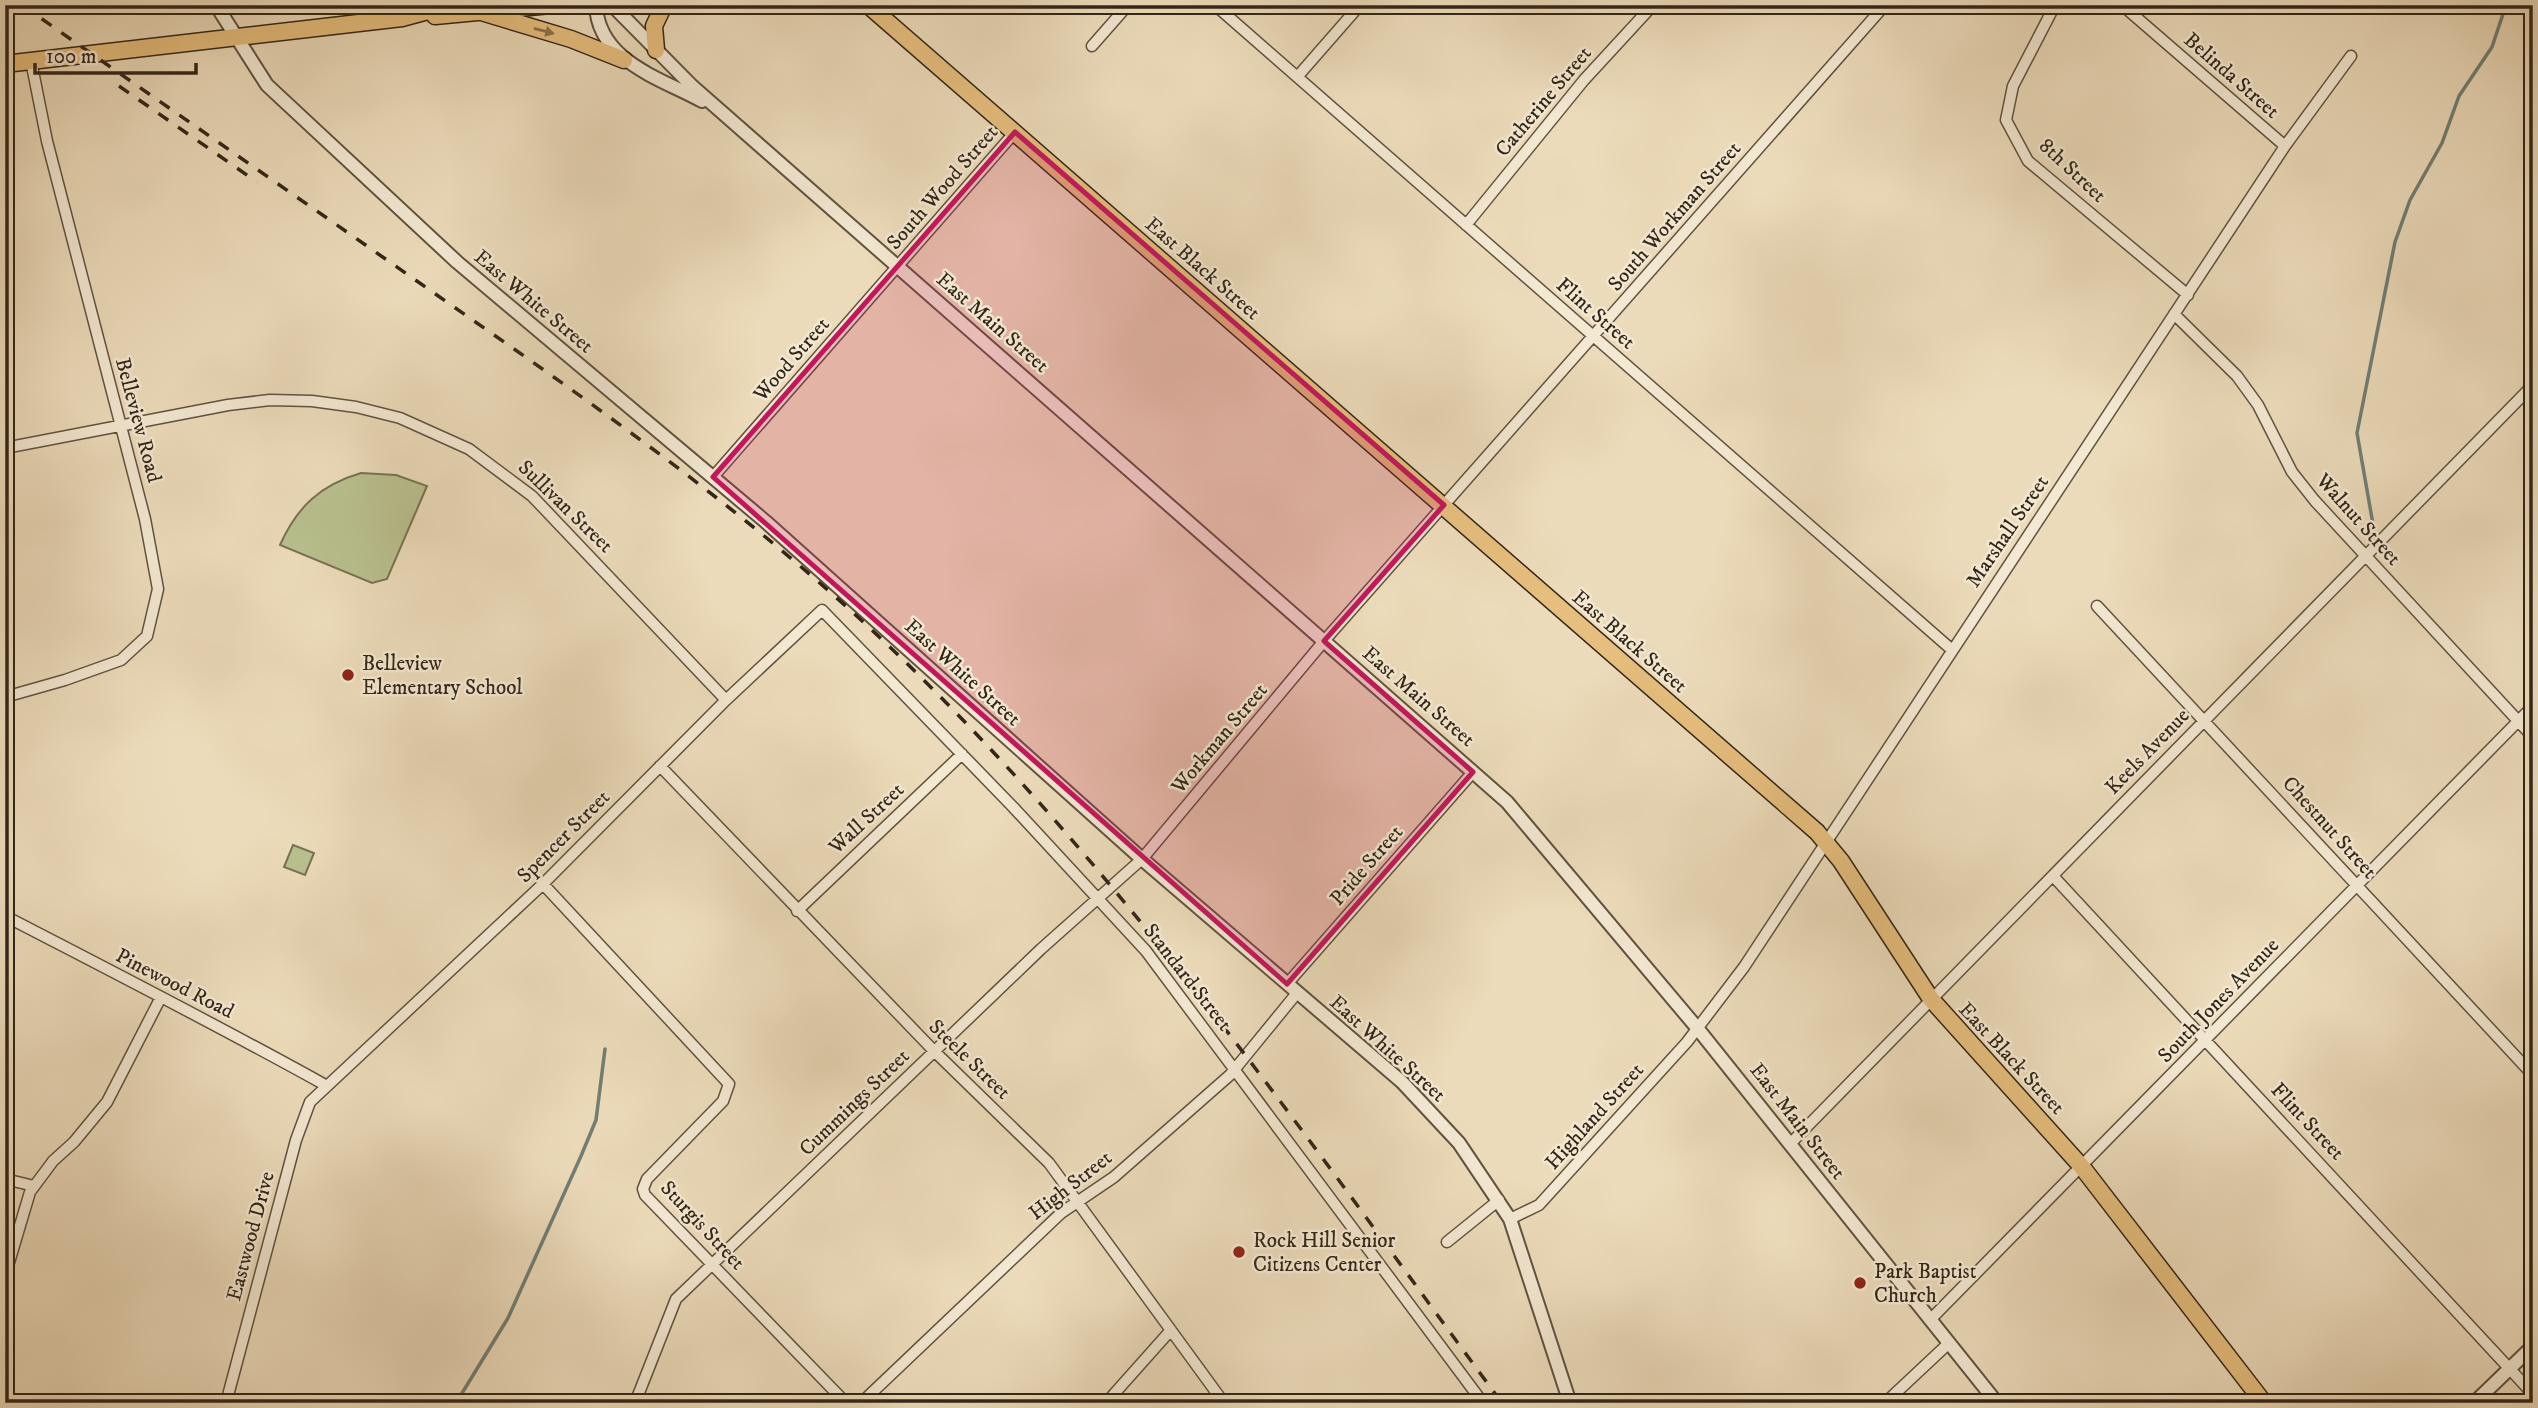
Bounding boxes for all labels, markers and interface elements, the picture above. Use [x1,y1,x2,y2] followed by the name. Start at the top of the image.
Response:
[533,27,554,37] one-way arrow
[2178,27,2285,125] street label: Belinda Street
[35,32,196,76] scale bar
[1490,41,1598,162] street label: Catherine Street
[46,44,97,70] text: 100 m
[881,120,1004,255] street label: South Wood Street
[2033,133,2112,209] street label: 8th Street
[1603,136,1747,297] street label: South Workman Street
[1139,212,1265,326] street label: East Black Street
[468,244,599,359] street label: East White Street
[931,267,1054,379] street label: East Main Street
[1550,272,1640,355] street label: Flint Street
[747,312,836,408] street label: Wood Street
[109,355,167,486] street label: Belleview Road
[512,455,619,559] street label: Sullivan Street
[2309,467,2407,571] street label: Walnut Street
[1961,470,2055,593] street label: Marshall Street
[1566,585,1692,699] street label: East Black Street
[899,614,1026,732] street label: East White Street
[1357,641,1480,753] street label: East Main Street
[362,651,523,701] place label: Belleview Elementary School
[340,667,356,683] marker: Belleview Elementary School
[1165,678,1274,800] street label: Workman Street
[2100,703,2196,800] street label: Keels Avenue
[2276,771,2382,885] street label: Chestnut Street
[823,777,910,861] street label: Wall Street
[512,785,616,889] street label: Spencer Street
[1325,820,1409,911] street label: Pride Street
[1137,919,1237,1037] street label: Standard Street
[2153,933,2285,1069] street label: South Jones Avenue
[111,943,239,1025] street label: Pinewood Road
[1324,990,1451,1108] street label: East White Street
[1953,997,2070,1120] street label: East Black Street
[923,1014,1016,1105] street label: Steele Street
[794,1043,916,1162] street label: Cummings Street
[1540,1058,1650,1176] street label: Highland Street
[1744,1058,1851,1185] street label: East Main Street
[2265,1078,2350,1166] street label: Flint Street
[1024,1145,1118,1226] street label: High Street
[221,1168,281,1304] street label: Eastwood Drive
[654,1176,750,1276] street label: Sturgis Street
[1253,1228,1395,1278] place label: Rock Hill Senior Citizens Center
[1231,1244,1247,1260] marker: Rock Hill Senior Citizens Center
[1874,1259,1977,1309] place label: Park Baptist Church
[1852,1275,1868,1291] marker: Park Baptist Church

